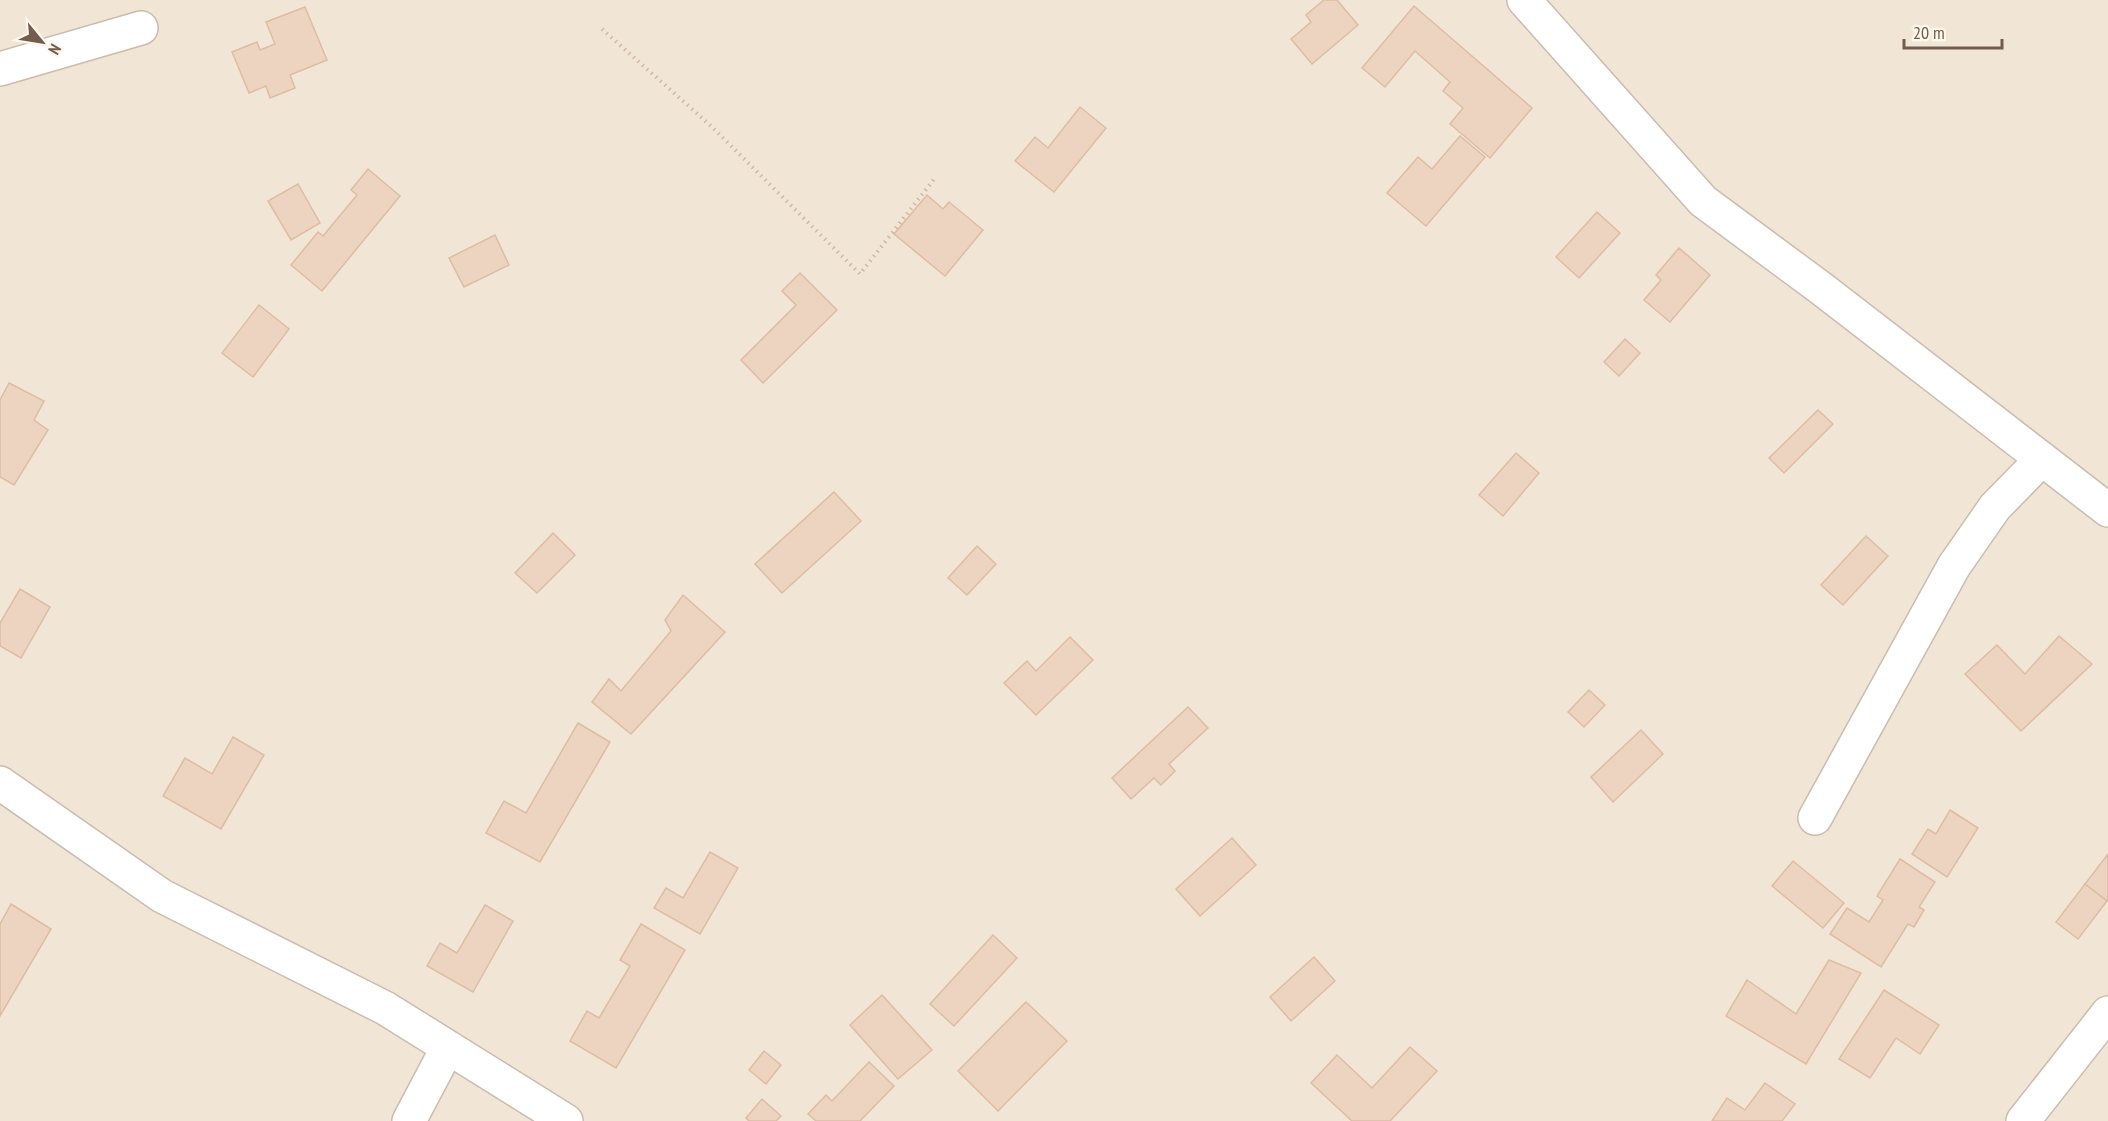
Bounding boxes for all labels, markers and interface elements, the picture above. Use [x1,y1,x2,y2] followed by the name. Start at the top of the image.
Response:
[12,12,72,72] north arrow
[1904,12,2002,50] scale bar
[1913,21,1945,44] text: 20 m
[44,41,66,58] text: N

